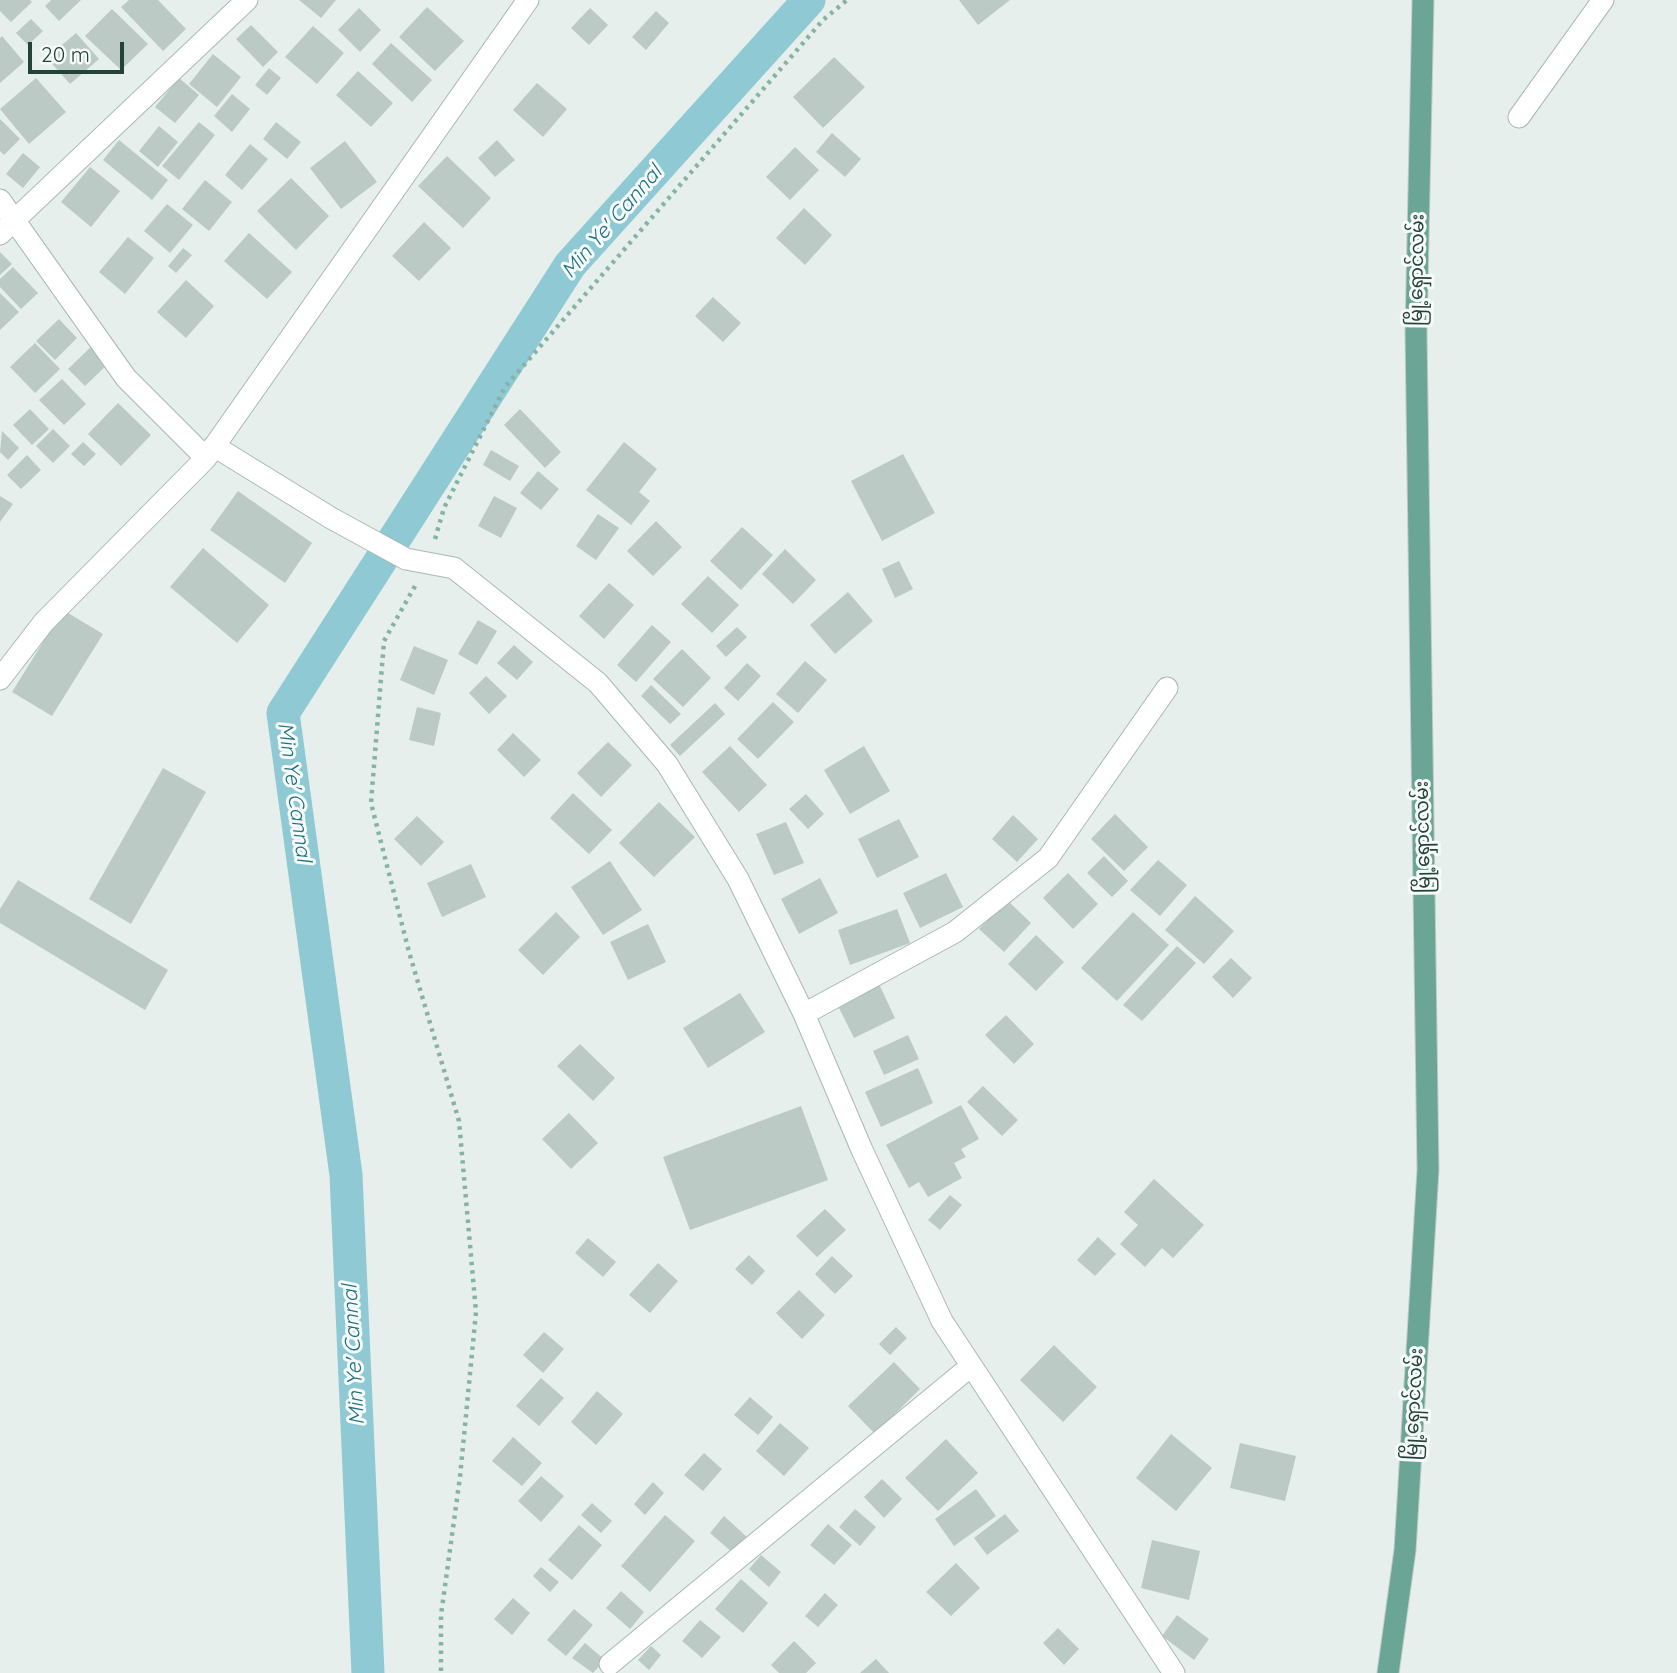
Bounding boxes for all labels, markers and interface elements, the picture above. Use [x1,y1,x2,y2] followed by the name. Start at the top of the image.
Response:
[32,28,128,72] scale bar
[41,41,90,67] text: 20 m
[556,161,668,283] water label: Min Ye' Cannal
[1405,214,1429,326] street label: မြို့ရှောင်လမ်း
[272,721,316,863] water label: Min Ye' Cannal
[1411,781,1435,893] street label: မြို့ရှောင်လမ်း
[338,1284,370,1426] water label: Min Ye' Cannal
[1400,1347,1428,1461] street label: မြို့ရှောင်လမ်း

